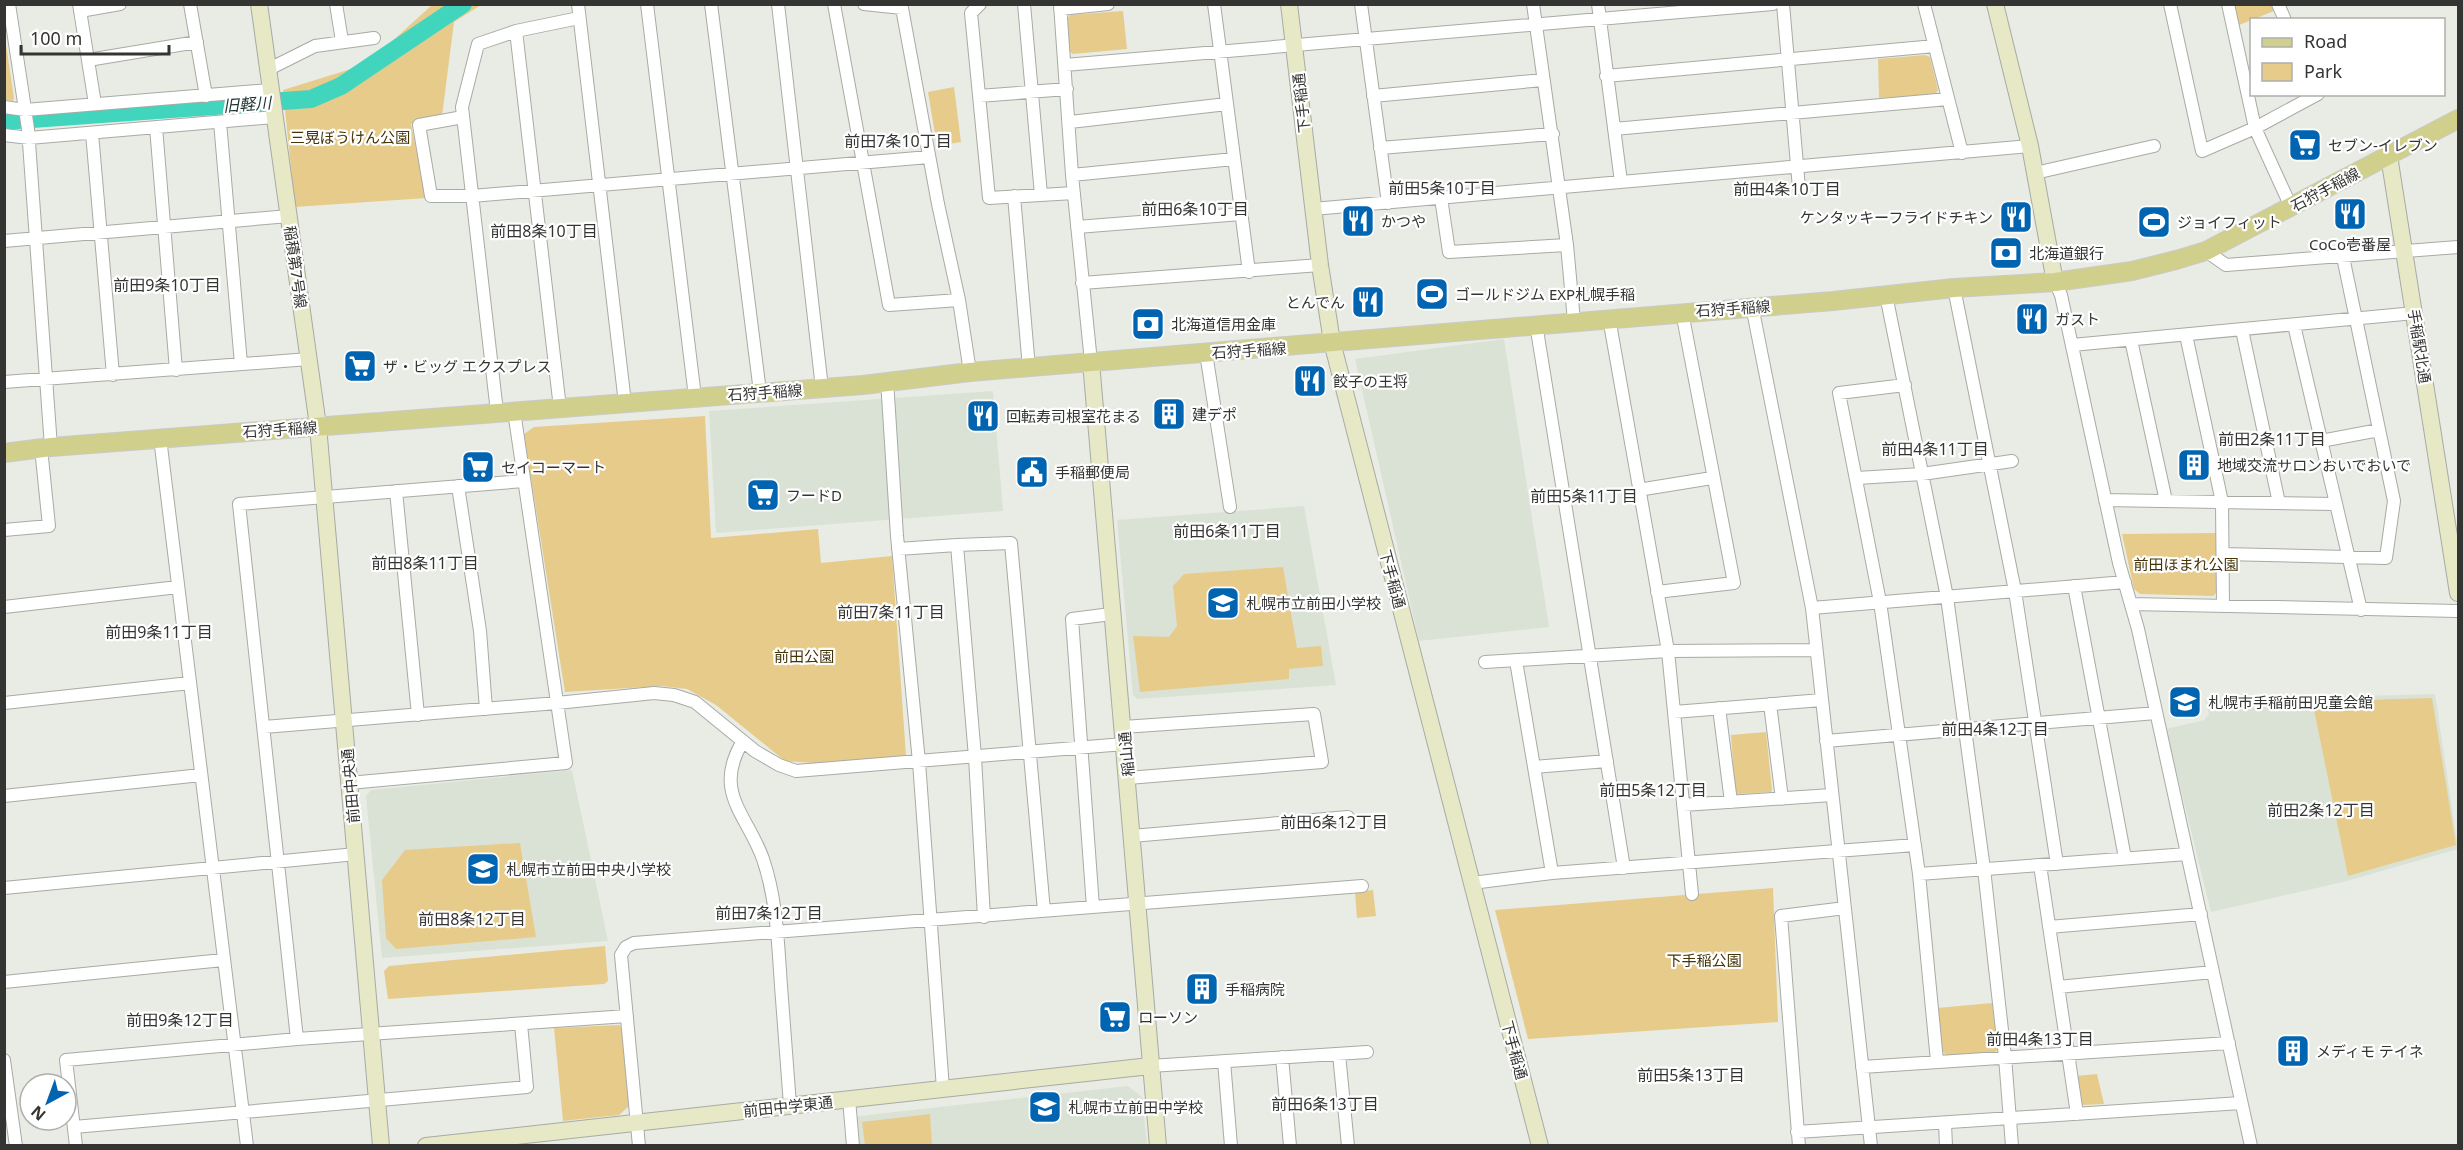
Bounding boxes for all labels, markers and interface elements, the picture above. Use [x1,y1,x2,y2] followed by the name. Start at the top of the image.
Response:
[21,18,170,56] scale bar
[2250,18,2445,96] legend
[30,26,82,50] text: 100 m
[2304,29,2347,53] text: Road
[2304,59,2342,83] text: Park
[1288,72,1314,134] street label: 下手稲通
[222,91,274,117] water label: 旧軽川
[290,127,410,147] park label: 三晃ぼうけん公園
[2287,127,2323,163] supermarket icon: セブン-イレブン
[844,130,952,152] district label: 前田7条10丁目
[2328,135,2438,155] place label: セブン-イレブン
[2287,163,2363,215] street label: 石狩手稲線
[1388,177,1496,199] district label: 前田5条10丁目
[1733,178,1841,200] district label: 前田4条10丁目
[2332,196,2368,232] restaurant icon: CoCo壱番屋
[1141,198,1249,220] district label: 前田6条10丁目
[1998,199,2034,235] restaurant icon: ケンタッキーフライドチキン
[1340,203,1376,239] restaurant icon: かつや
[2136,204,2172,240] sports icon: ジョイフィット
[1800,207,1993,227] place label: ケンタッキーフライドチキン
[1381,211,1426,231] place label: かつや
[2177,212,2282,232] place label: ジョイフィット
[490,220,598,242] district label: 前田8条10丁目
[280,224,312,310] street label: 稲積第7号線
[2309,234,2391,254] place label: CoCo壱番屋
[1988,235,2024,271] bank icon: 北海道銀行
[2029,243,2104,263] place label: 北海道銀行
[113,274,221,296] district label: 前田9条10丁目
[1414,276,1450,312] sports icon: ゴールドジム EXP札幌手稲
[1350,284,1386,320] restaurant icon: とんでん
[1455,284,1635,304] place label: ゴールドジム EXP札幌手稲
[1286,292,1345,312] place label: とんでん
[1695,295,1771,321] street label: 石狩手稲線
[2014,301,2050,337] restaurant icon: ガスト
[1130,306,1166,342] bank icon: 北海道信用金庫
[2404,307,2436,385] street label: 手稲駅北通
[2055,309,2100,329] place label: ガスト
[1171,314,1276,334] place label: 北海道信用金庫
[1211,337,1287,363] street label: 石狩手稲線
[342,348,378,384] supermarket icon: ザ・ビッグ エクスプレス
[383,356,551,376] place label: ザ・ビッグ エクスプレス
[1292,363,1328,399] restaurant icon: 餃子の王将
[1333,371,1408,391] place label: 餃子の王将
[727,379,803,405] street label: 石狩手稲線
[1151,396,1187,432] building icon: 建デポ
[965,398,1001,434] restaurant icon: 回転寿司根室花まる
[1192,404,1237,424] place label: 建デポ
[1006,406,1141,426] place label: 回転寿司根室花まる
[242,416,318,442] street label: 石狩手稲線
[2218,428,2326,450] district label: 前田2条11丁目
[1881,438,1989,460] district label: 前田4条11丁目
[2176,447,2212,483] building icon: 地域交流サロンおいでおいで
[460,449,496,485] supermarket icon: セイコーマート
[1014,454,1050,490] public building icon: 手稲郵便局
[2217,455,2411,475] place label: 地域交流サロンおいでおいで
[501,457,606,477] place label: セイコーマート
[1055,462,1130,482] place label: 手稲郵便局
[745,477,781,513] supermarket icon: フードD
[786,485,842,505] place label: フードD
[1530,485,1638,507] district label: 前田5条11丁目
[1173,520,1281,542] district label: 前田6条11丁目
[1376,547,1410,611] street label: 下手稲通
[371,552,479,574] district label: 前田8条11丁目
[2133,554,2239,574] park label: 前田ほまれ公園
[1205,585,1241,621] school or university icon: 札幌市立前田小学校
[1246,593,1381,613] place label: 札幌市立前田小学校
[837,601,945,623] district label: 前田7条11丁目
[105,621,213,643] district label: 前田9条11丁目
[774,646,834,666] park label: 前田公園
[2167,684,2203,720] school or university icon: 札幌市手稲前田児童会館
[2208,692,2373,712] place label: 札幌市手稲前田児童会館
[1941,718,2049,740] district label: 前田4条12丁目
[1114,731,1138,777] street label: 稲山通
[337,748,363,824] street label: 前田中央通
[1599,779,1707,801] district label: 前田5条12丁目
[2267,799,2375,821] district label: 前田2条12丁目
[1280,811,1388,833] district label: 前田6条12丁目
[465,851,501,887] school or university icon: 札幌市立前田中央小学校
[506,859,671,879] place label: 札幌市立前田中央小学校
[715,902,823,924] district label: 前田7条12丁目
[418,908,526,930] district label: 前田8条12丁目
[1666,950,1742,970] park label: 下手稲公園
[1184,971,1220,1007] building icon: 手稲病院
[1225,979,1285,999] place label: 手稲病院
[1097,999,1133,1035] supermarket icon: ローソン
[1138,1007,1198,1027] place label: ローソン
[126,1009,234,1031] district label: 前田9条12丁目
[1498,1018,1532,1082] street label: 下手稲通
[1986,1028,2094,1050] district label: 前田4条13丁目
[2275,1033,2311,1069] building icon: メディモ テイネ
[2316,1041,2424,1061] place label: メディモ テイネ
[1637,1064,1745,1086] district label: 前田5条13丁目
[18,1072,78,1132] north arrow
[1027,1089,1063,1125] school or university icon: 札幌市立前田中学校
[742,1091,834,1121] street label: 前田中学東通
[1271,1093,1379,1115] district label: 前田6条13丁目
[1068,1097,1203,1117] place label: 札幌市立前田中学校
[26,1101,50,1126] text: N

